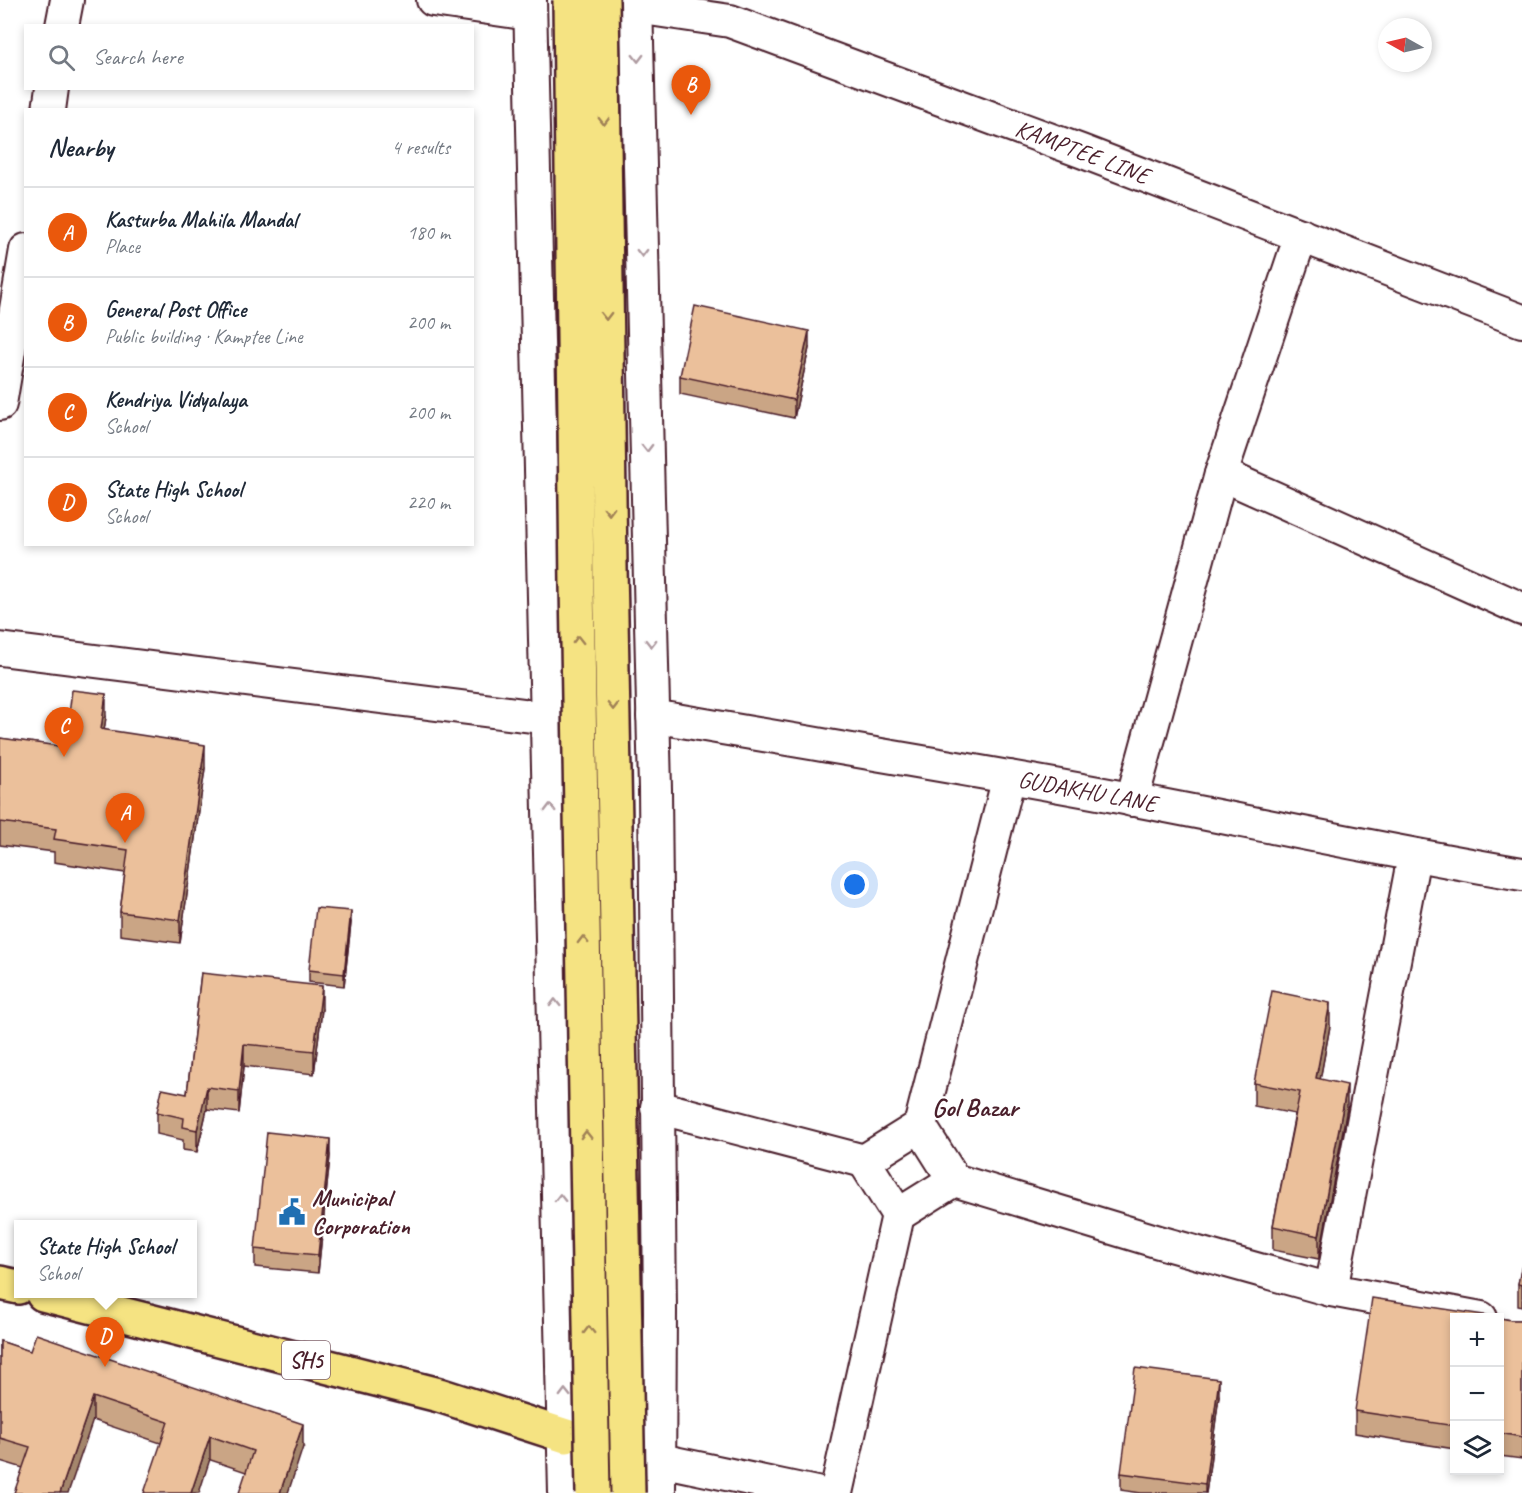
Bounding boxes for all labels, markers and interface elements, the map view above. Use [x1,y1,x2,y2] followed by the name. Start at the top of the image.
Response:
[1378,18,1432,72] north arrow
[24,24,474,90] search box
[45,41,78,74] icon: search
[93,43,183,71] text: Search here
[631,54,644,63] one-way arrow
[672,66,710,115] pin: B
[1011,113,1156,192] street label: KAMPTEE LINE
[597,117,610,126] one-way arrow
[48,131,113,164] text: Nearby
[391,135,450,160] text: 4 results
[105,206,297,234] text: Kasturba Mahila Mandal
[62,220,73,245] text: A
[407,220,450,245] text: 180 m
[105,234,140,259] text: Place
[636,249,648,258] one-way arrow
[105,296,246,324] text: General Post Office
[62,310,73,335] text: B
[407,310,450,335] text: 200 m
[600,312,612,321] one-way arrow
[105,324,302,349] text: Public building · Kamptee Line
[105,386,247,414] text: Kendriya Vidyalaya
[63,400,72,425] text: C
[407,400,450,425] text: 200 m
[105,414,148,439] text: School
[640,444,653,453] one-way arrow
[105,476,242,504] text: State High School
[62,490,73,515] text: D
[407,490,450,515] text: 220 m
[105,504,148,529] text: School
[603,507,615,516] one-way arrow
[572,635,584,644] one-way arrow
[645,639,657,648] one-way arrow
[607,702,619,711] one-way arrow
[44,708,84,757] pin: C
[1016,764,1162,819] street label: GUDAKHU LANE
[106,794,144,843] pin: A
[544,803,556,812] one-way arrow
[840,870,869,899] your location
[577,935,589,944] one-way arrow
[548,998,561,1007] one-way arrow
[932,1091,1021,1124] district label: Gol Bazar
[580,1130,592,1139] one-way arrow
[312,1183,411,1241] place label: Municipal Corporation
[553,1193,566,1202] one-way arrow
[277,1197,307,1227] public building icon: Municipal Corporation
[14,1220,197,1298] popup
[37,1233,174,1261] text: State High School
[37,1261,80,1286] text: School
[1450,1313,1504,1475] map controls
[1450,1313,1504,1367] button: +
[86,1318,124,1367] pin: D
[583,1325,596,1334] one-way arrow
[282,1341,330,1379] road number: SH5
[1450,1367,1504,1421] button: −
[558,1388,571,1397] one-way arrow
[1450,1421,1504,1475] button: layers

